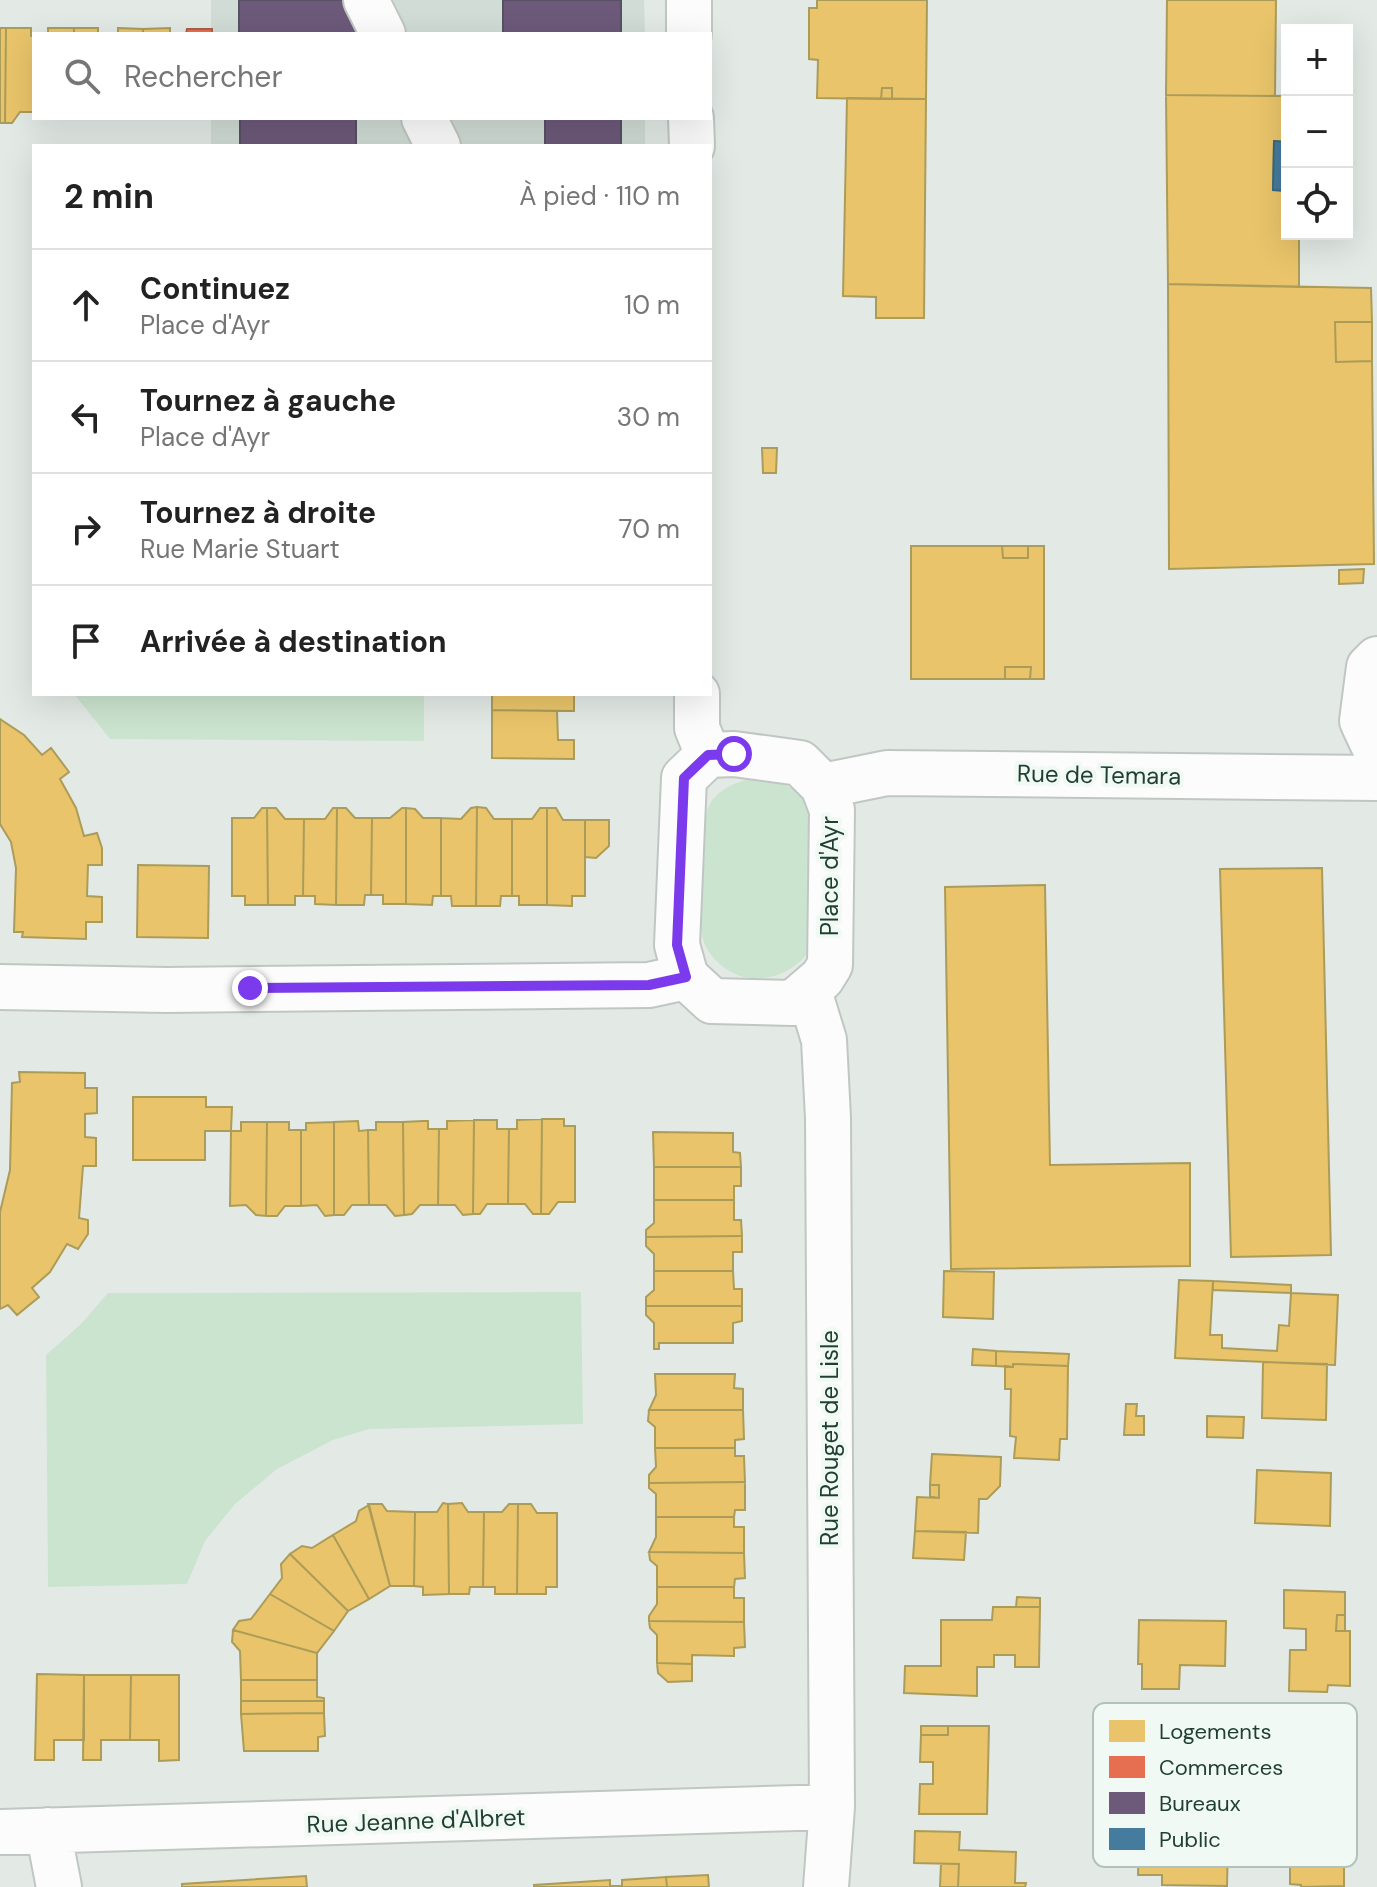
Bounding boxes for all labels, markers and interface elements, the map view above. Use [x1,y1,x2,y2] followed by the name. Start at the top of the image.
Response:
[1281,24,1353,240] map controls
[1281,24,1353,96] button: +
[32,32,712,120] search box
[60,54,104,98] icon: search
[124,57,283,96] text: Rechercher
[1281,96,1353,168] button: −
[1281,168,1353,240] button: locate
[64,174,154,219] text: 2 min
[519,179,680,213] text: À pied · 110 m
[140,269,290,308] text: Continuez
[64,283,108,327] icon: ahead
[624,288,680,322] text: 10 m
[140,308,270,342] text: Place d'Ayr
[140,381,396,420] text: Tournez à gauche
[64,395,108,439] icon: left
[617,400,680,434] text: 30 m
[140,420,270,454] text: Place d'Ayr
[140,493,376,532] text: Tournez à droite
[64,507,108,551] icon: right
[619,512,680,546] text: 70 m
[140,532,340,566] text: Rue Marie Stuart
[64,619,108,663] icon: arrive
[140,622,446,661] text: Arrivée à destination
[716,736,752,772] route start
[1017,758,1181,791] street label: Rue de Temara
[814,816,845,936] street label: Place d'Ayr
[232,970,268,1006] route end
[814,1330,845,1546] street label: Rue Rouget de Lisle
[1093,1703,1357,1867] legend
[1159,1717,1271,1746] text: Logements
[1159,1753,1283,1782] text: Commerces
[1159,1789,1241,1818] text: Bureaux
[306,1801,526,1840] street label: Rue Jeanne d'Albret
[1159,1825,1221,1854] text: Public

